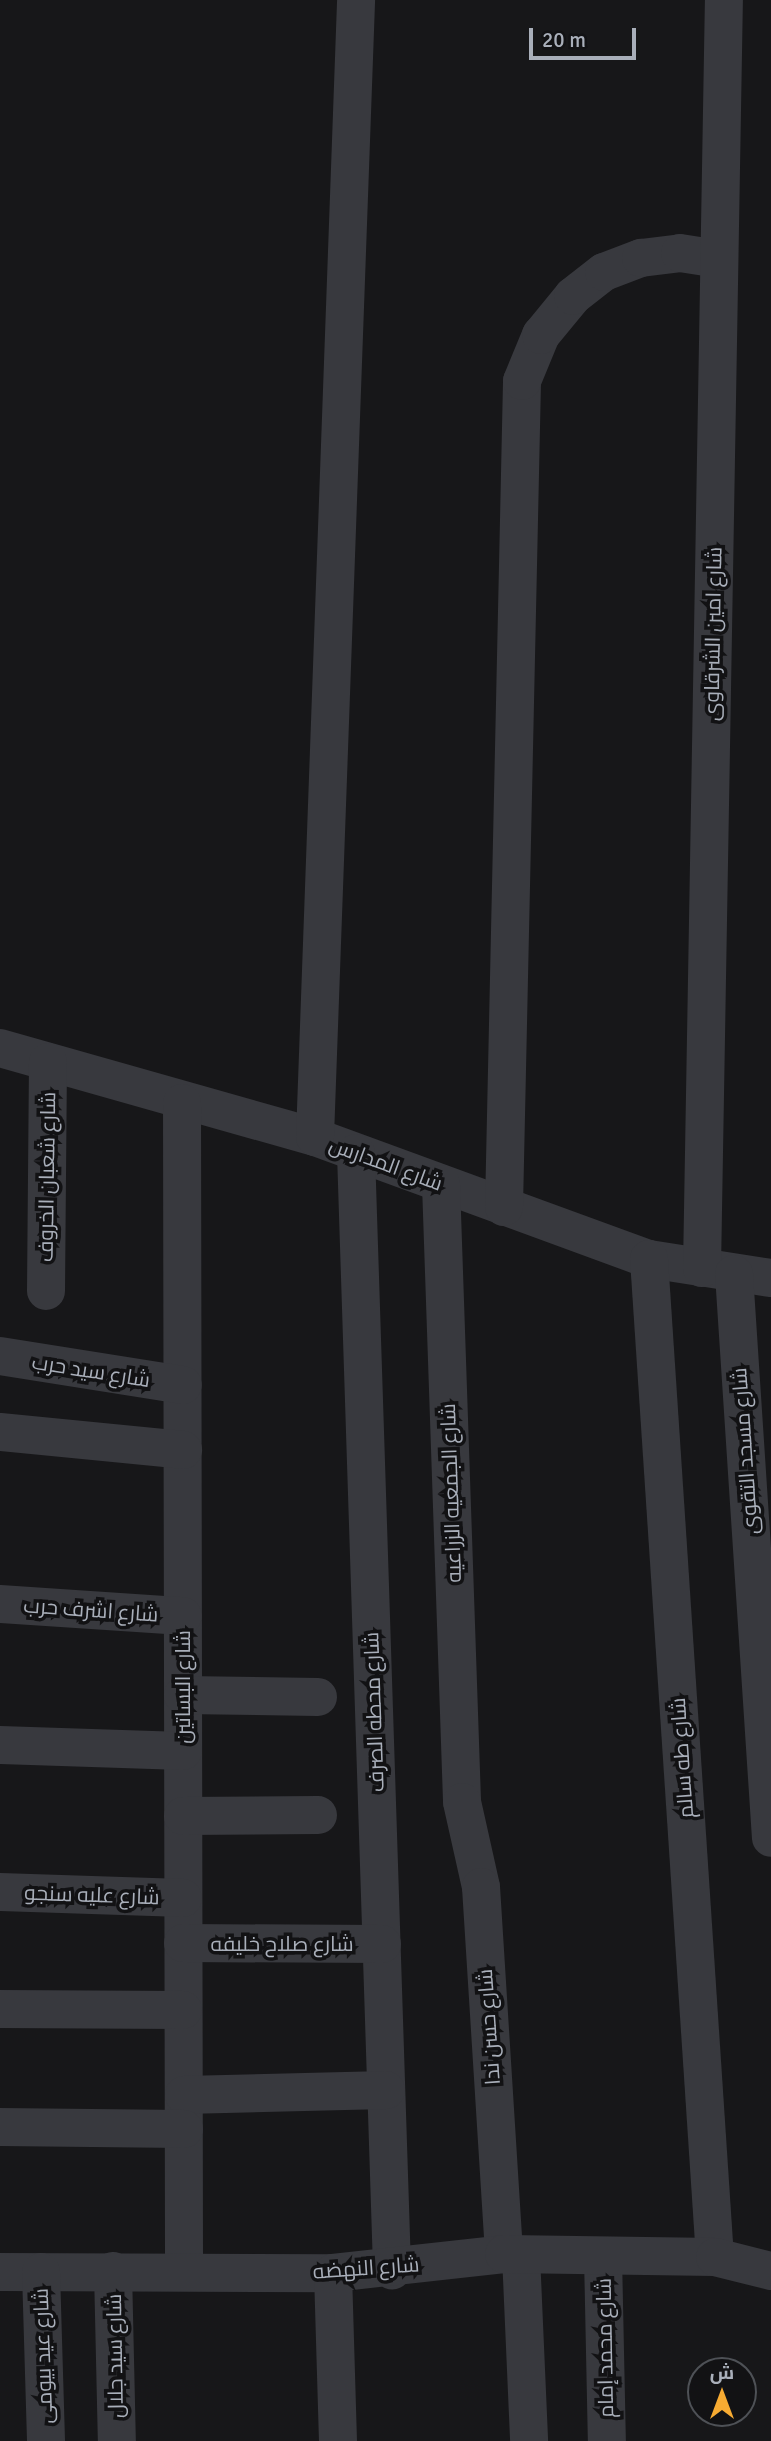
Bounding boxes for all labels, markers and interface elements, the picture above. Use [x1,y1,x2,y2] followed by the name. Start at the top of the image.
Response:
[533,14,640,58] scale bar
[542,27,586,53] text: 20 m
[699,547,727,721] street label: شارع امين الشرقاوى
[33,1092,61,1262] street label: شارع شعبان الخروف
[326,1132,446,1196] street label: شارع المدارس
[30,1349,152,1393] street label: شارع سيد حرب
[727,1367,763,1535] street label: شارع مسجد التقوى
[435,1403,467,1583] street label: شارع الجمعيه الزراعيه
[23,1593,159,1627] street label: شارع اشرف حرب
[170,1630,196,1744] street label: شارع البساتين
[359,1631,389,1793] street label: شارع محطه الصرف
[665,1697,699,1819] street label: شارع طه سالم
[24,1880,160,1910] street label: شارع عليه سنجو
[210,1931,354,1957] street label: شارع صلاح خليفه
[472,1968,506,2086] street label: شارع حسن ندا
[312,2252,420,2284] street label: شارع النهضه
[591,2278,619,2418] street label: شارع محمد إمام
[28,2288,58,2424] street label: شارع عيد بيومى
[101,2294,129,2418] street label: شارع سيد جلال
[687,2357,757,2427] north arrow
[710,2361,734,2385] text: ش

